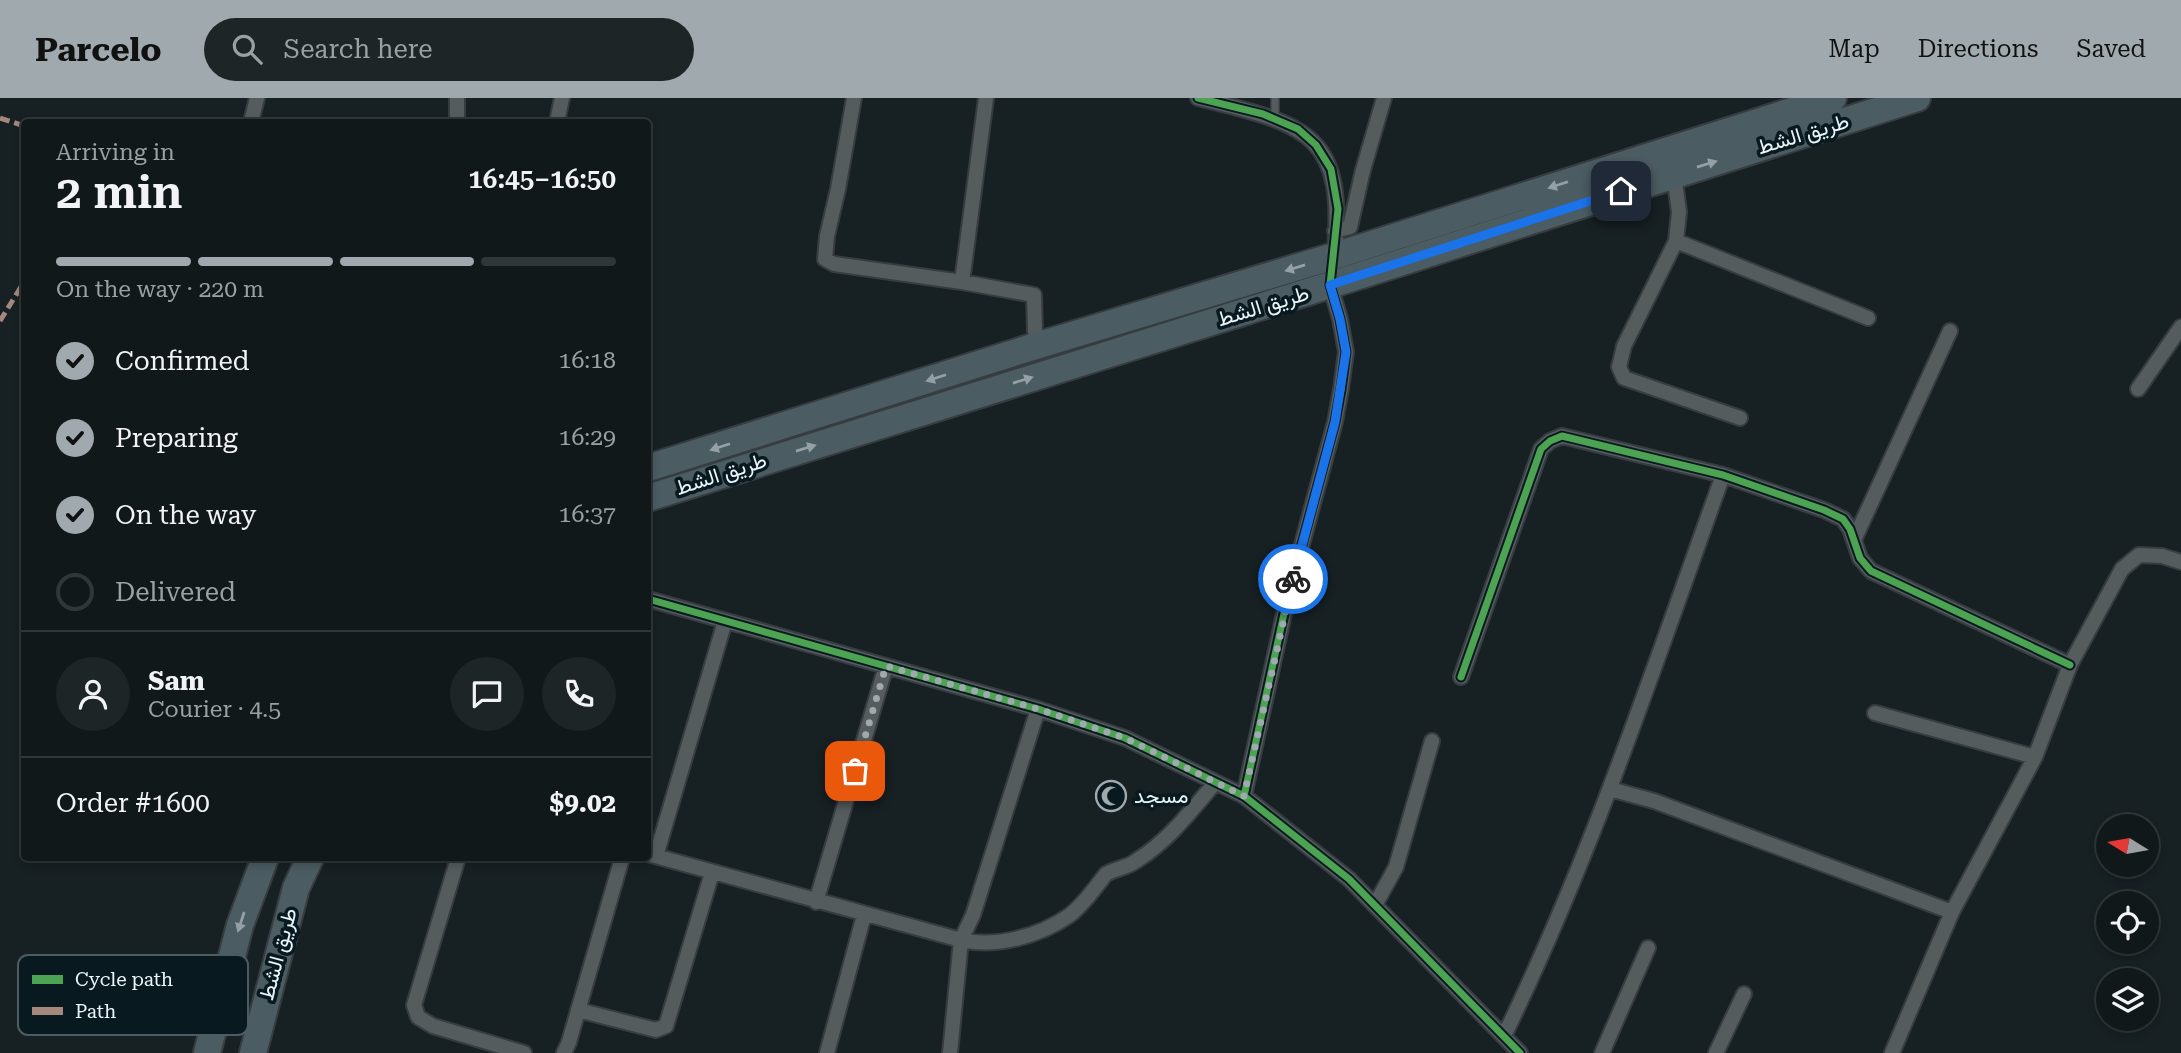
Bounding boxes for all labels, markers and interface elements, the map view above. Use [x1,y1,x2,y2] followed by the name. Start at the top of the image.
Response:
[204,18,694,81] search box
[35,30,162,69] text: Parcelo
[228,30,266,68] icon: search
[284,34,433,64] text: Search here
[1828,35,1880,63] text: Map
[1918,35,2038,63] text: Directions
[2076,35,2146,63] text: Saved
[1754,109,1852,160] street label: طريق الشط
[56,139,175,166] text: Arriving in
[1697,158,1718,168] one-way arrow
[1591,161,1651,221] pin
[468,164,616,194] text: 16:45–16:50
[56,165,183,219] text: 2 min
[1602,172,1640,210] icon: home
[1548,180,1569,191] one-way arrow
[1284,264,1305,274] one-way arrow
[56,276,264,303] text: On the way · 220 m
[1214,281,1312,332] street label: طريق الشط
[56,342,94,380] icon: check
[115,346,250,376] text: Confirmed
[559,347,616,374] text: 16:18
[926,373,947,384] one-way arrow
[1013,375,1034,385] one-way arrow
[56,419,94,457] icon: check
[115,423,238,453] text: Preparing
[559,424,616,451] text: 16:29
[709,442,730,452] one-way arrow
[796,442,817,452] one-way arrow
[672,448,770,501] street label: طريق الشط
[56,496,94,534] icon: check
[115,500,256,530] text: On the way
[559,501,616,528] text: 16:37
[1258,544,1328,614] courier
[1274,560,1312,598] icon: bike
[115,577,236,607] text: Delivered
[56,657,130,731] button: person
[450,657,524,731] button: chat
[542,657,616,731] button: phone
[148,666,205,696] text: Sam
[148,696,281,723] text: Courier · 4.5
[825,741,885,801] pin
[836,752,874,790] icon: bag
[1094,779,1128,813] mosque icon: مسجد
[1134,784,1188,808] place label: مسجد
[56,788,210,818] text: Order #1600
[550,788,616,818] text: $9.02
[2096,814,2160,877] north arrow
[2096,814,2159,1031] map controls
[2096,891,2159,954] button: locate
[254,905,303,1003] street label: طريق الشط
[236,911,246,932] one-way arrow
[18,955,248,1035] legend
[75,968,173,991] text: Cycle path
[2096,968,2159,1031] button: layers
[75,1000,116,1023] text: Path

